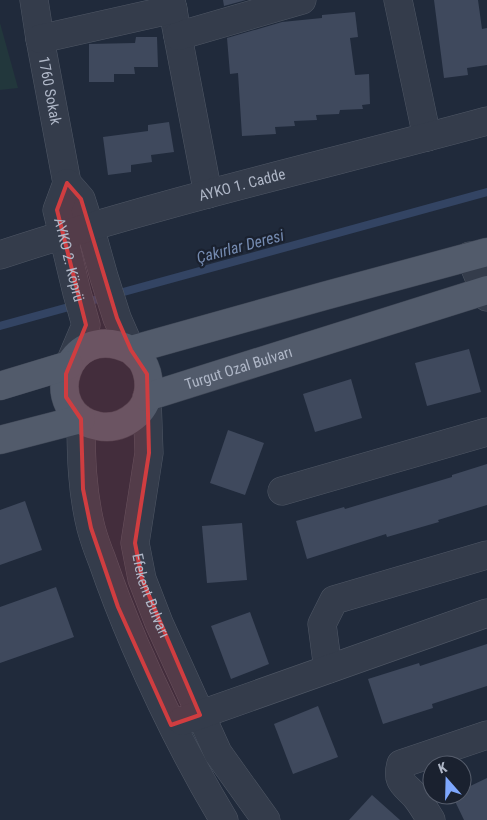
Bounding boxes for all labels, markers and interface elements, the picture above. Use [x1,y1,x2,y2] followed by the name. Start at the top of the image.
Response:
[34,55,65,126] street label: 1760 Sokak
[197,165,287,205] street label: AYKO 1. Cadde
[50,216,88,304] street label: AYKO 2. Köprü
[194,226,286,267] water label: Çakırlar Deresi
[183,343,295,394] street label: Turgut Ozal Bulvarı
[128,552,173,641] street label: Efekent Bulvarı
[422,755,472,805] north arrow
[436,759,449,777] text: K

